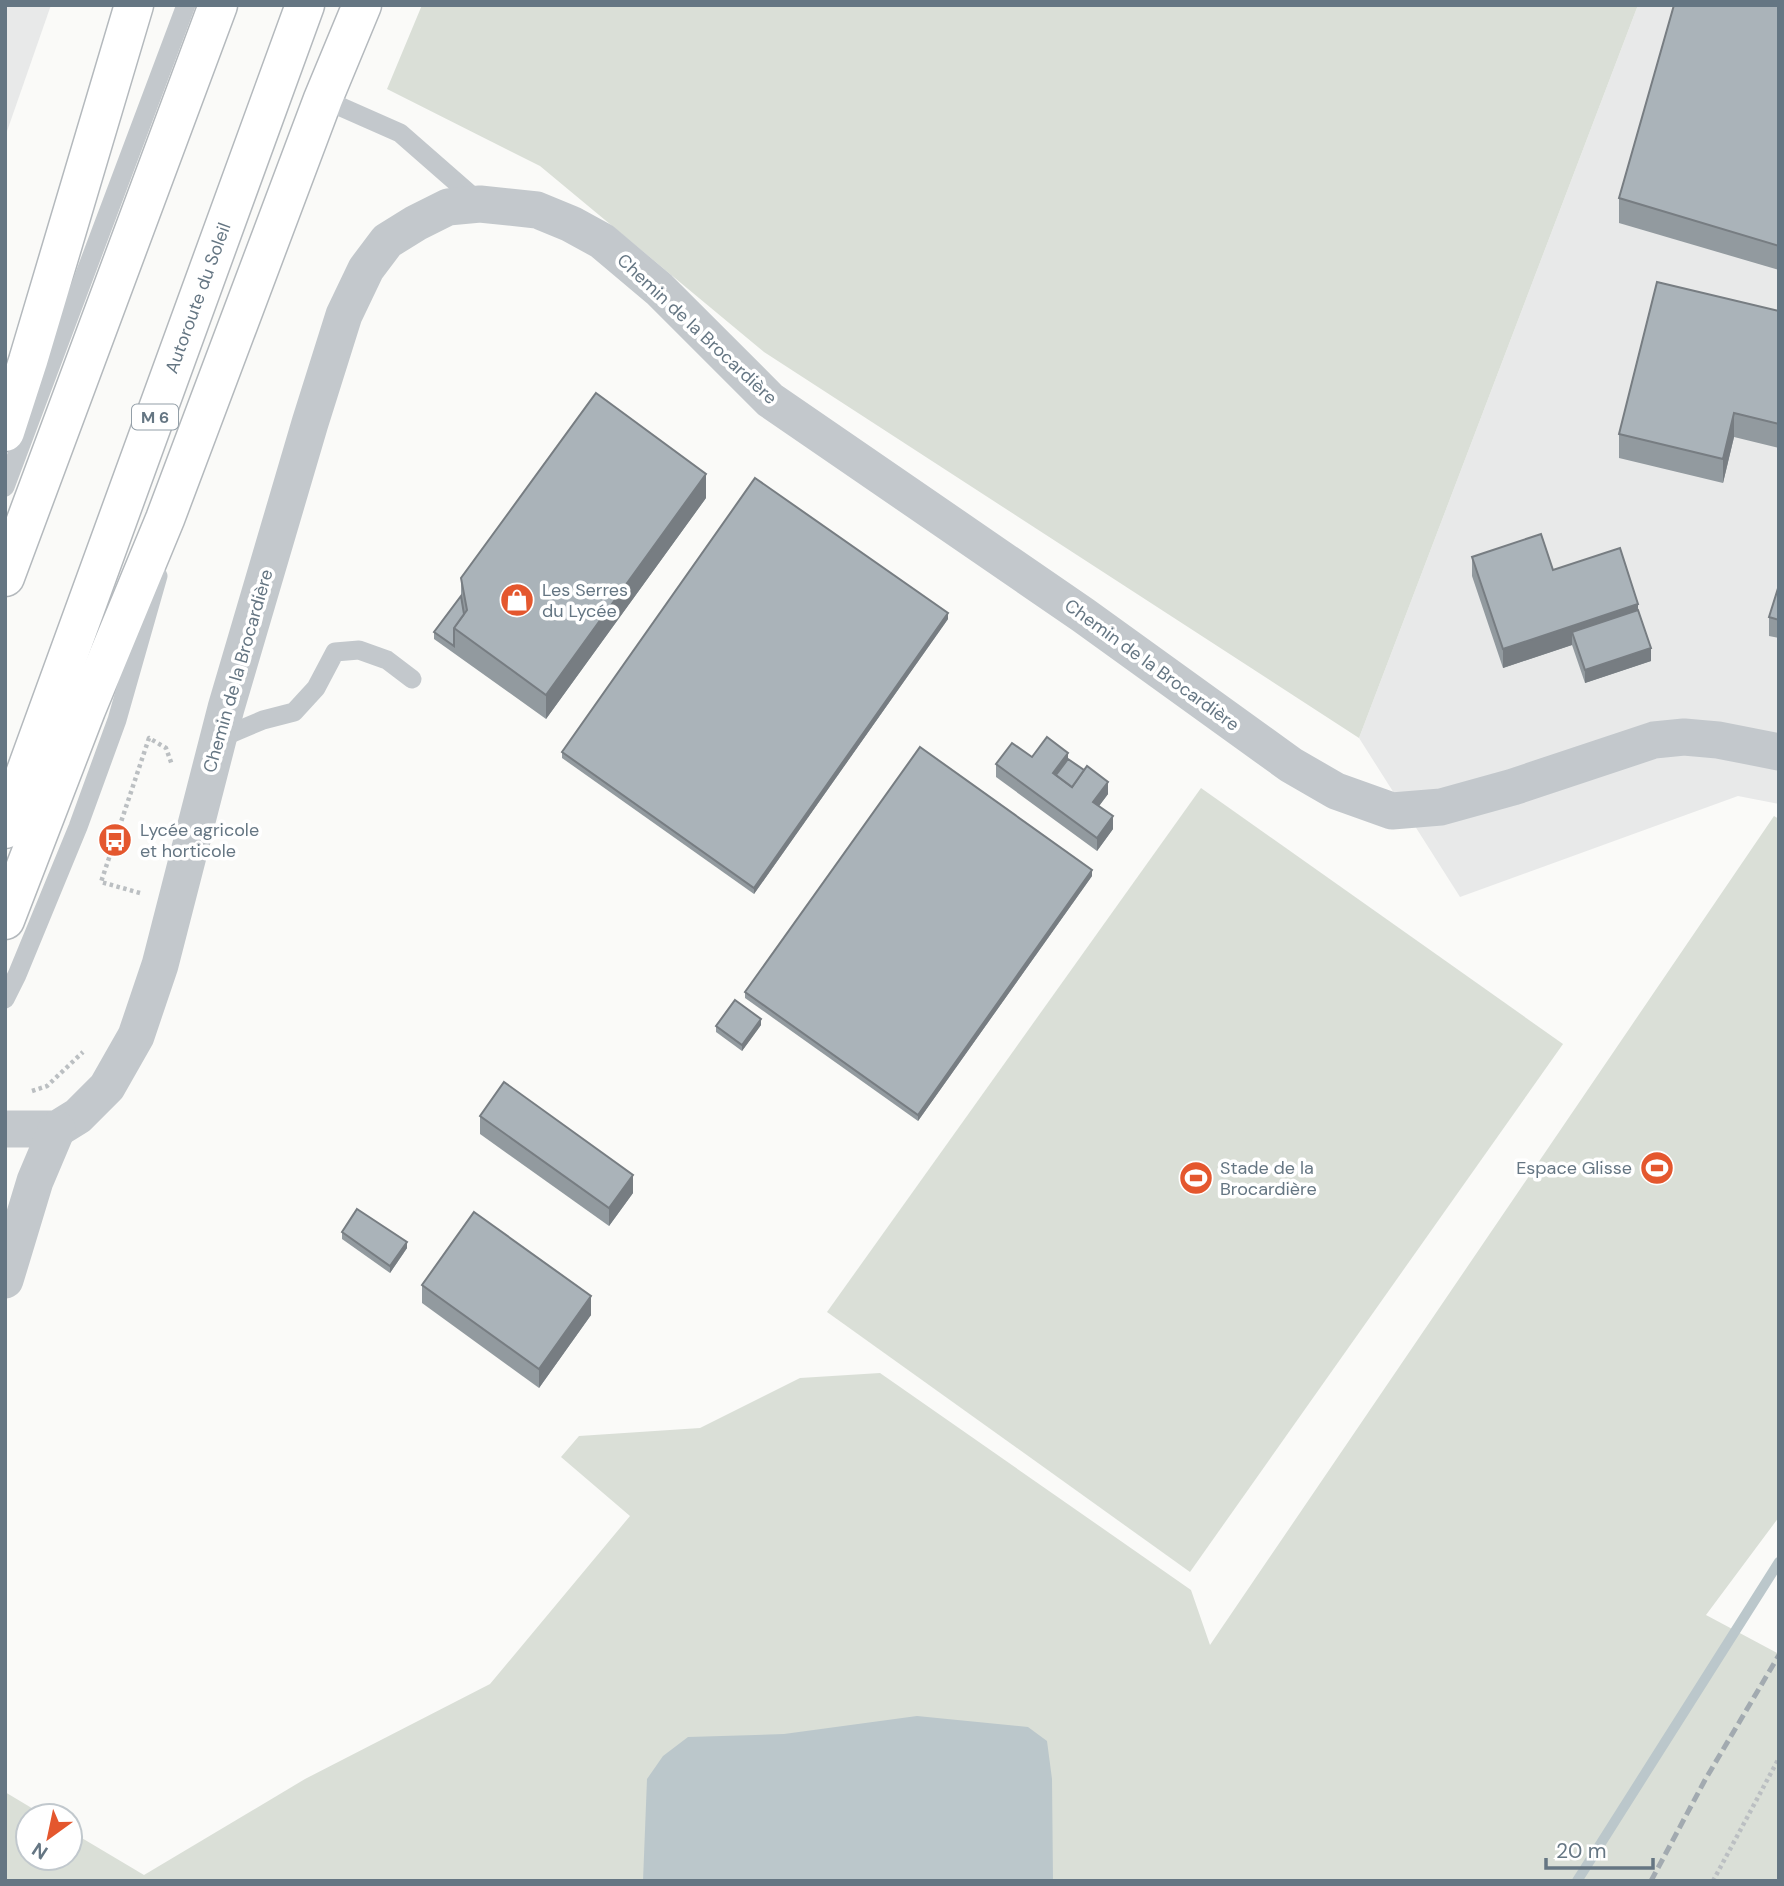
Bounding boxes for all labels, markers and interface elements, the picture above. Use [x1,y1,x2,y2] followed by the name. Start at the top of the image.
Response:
[160,219,236,377] street label: Autoroute du Soleil
[612,248,782,410] street label: Chemin de la Brocardière
[132,404,178,430] road number: M 6
[197,567,279,775] street label: Chemin de la Brocardière
[542,578,628,623] place label: Les Serres du Lycée
[498,581,536,619] shop icon: Les Serres du Lycée
[1060,593,1244,737] street label: Chemin de la Brocardière
[140,818,259,863] place label: Lycée agricole et horticole
[96,821,134,859] bus stop icon: Lycée agricole et horticole
[1638,1149,1676,1187] sports icon: Espace Glisse
[1220,1156,1317,1201] place label: Stade de la Brocardière
[1516,1156,1632,1180] place label: Espace Glisse
[1177,1159,1215,1197] sports icon: Stade de la Brocardière
[14,1802,84,1872] north arrow
[1546,1826,1653,1870] scale bar
[27,1837,53,1865] text: N
[1556,1837,1607,1865] text: 20 m

